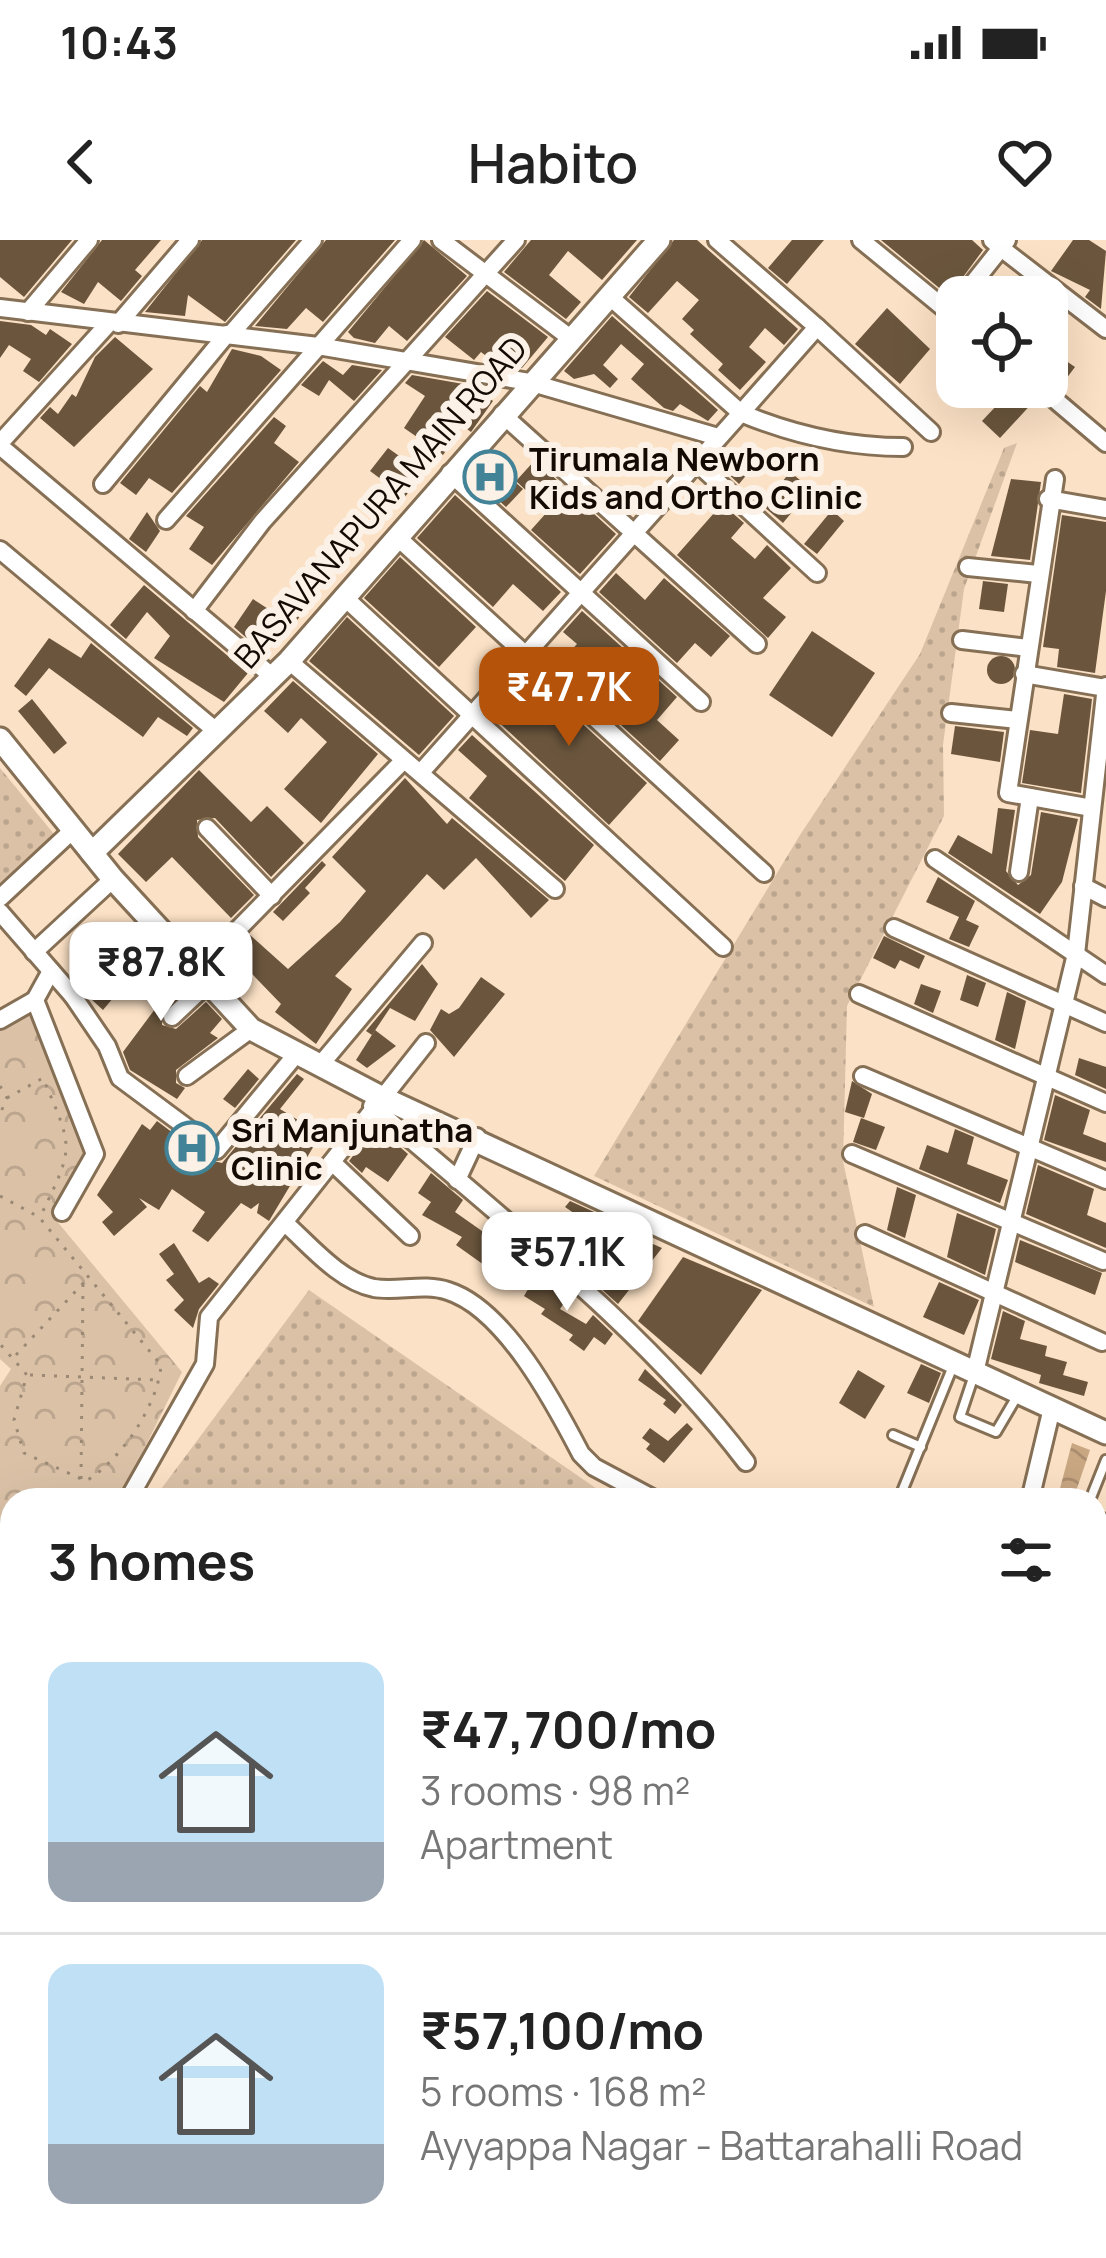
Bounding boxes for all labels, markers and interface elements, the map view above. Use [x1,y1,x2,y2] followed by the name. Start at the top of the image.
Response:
[60,11,178,73] text: 10:43
[468,125,638,199] text: Habito
[48,129,114,195] icon: back
[992,129,1058,195] icon: heart
[936,276,1068,408] map controls
[936,276,1068,408] button: locate
[223,327,537,677] street label: BASAVANAPURA MAIN ROAD
[529,436,862,519] place label: Tirumala Newborn Kids and Ortho Clinic
[462,449,518,505] hospital icon: Tirumala Newborn Kids and Ortho Clinic
[471,647,667,749] pin: ₹47.7K
[506,659,632,713] text: ₹47.7K
[63,922,259,1024] pin: ₹87.8K
[96,934,226,988] text: ₹87.8K
[231,1107,473,1190] place label: Sri Manjunatha Clinic
[164,1120,220,1176] hospital icon: Sri Manjunatha Clinic
[469,1212,665,1314] pin: ₹57.1K
[509,1224,625,1278] text: ₹57.1K
[48,1526,255,1595] text: 3 homes
[993,1527,1059,1593] icon: filters
[420,1694,716,1763] text: ₹47,700/mo
[144,1710,288,1854] icon: home
[420,1763,690,1817] text: 3 rooms · 98 m²
[420,1817,613,1871] text: Apartment
[420,1995,704,2064] text: ₹57,100/mo
[144,2012,288,2156] icon: home
[420,2064,707,2118] text: 5 rooms · 168 m²
[420,2118,1023,2172] text: Ayyappa Nagar - Battarahalli Road

